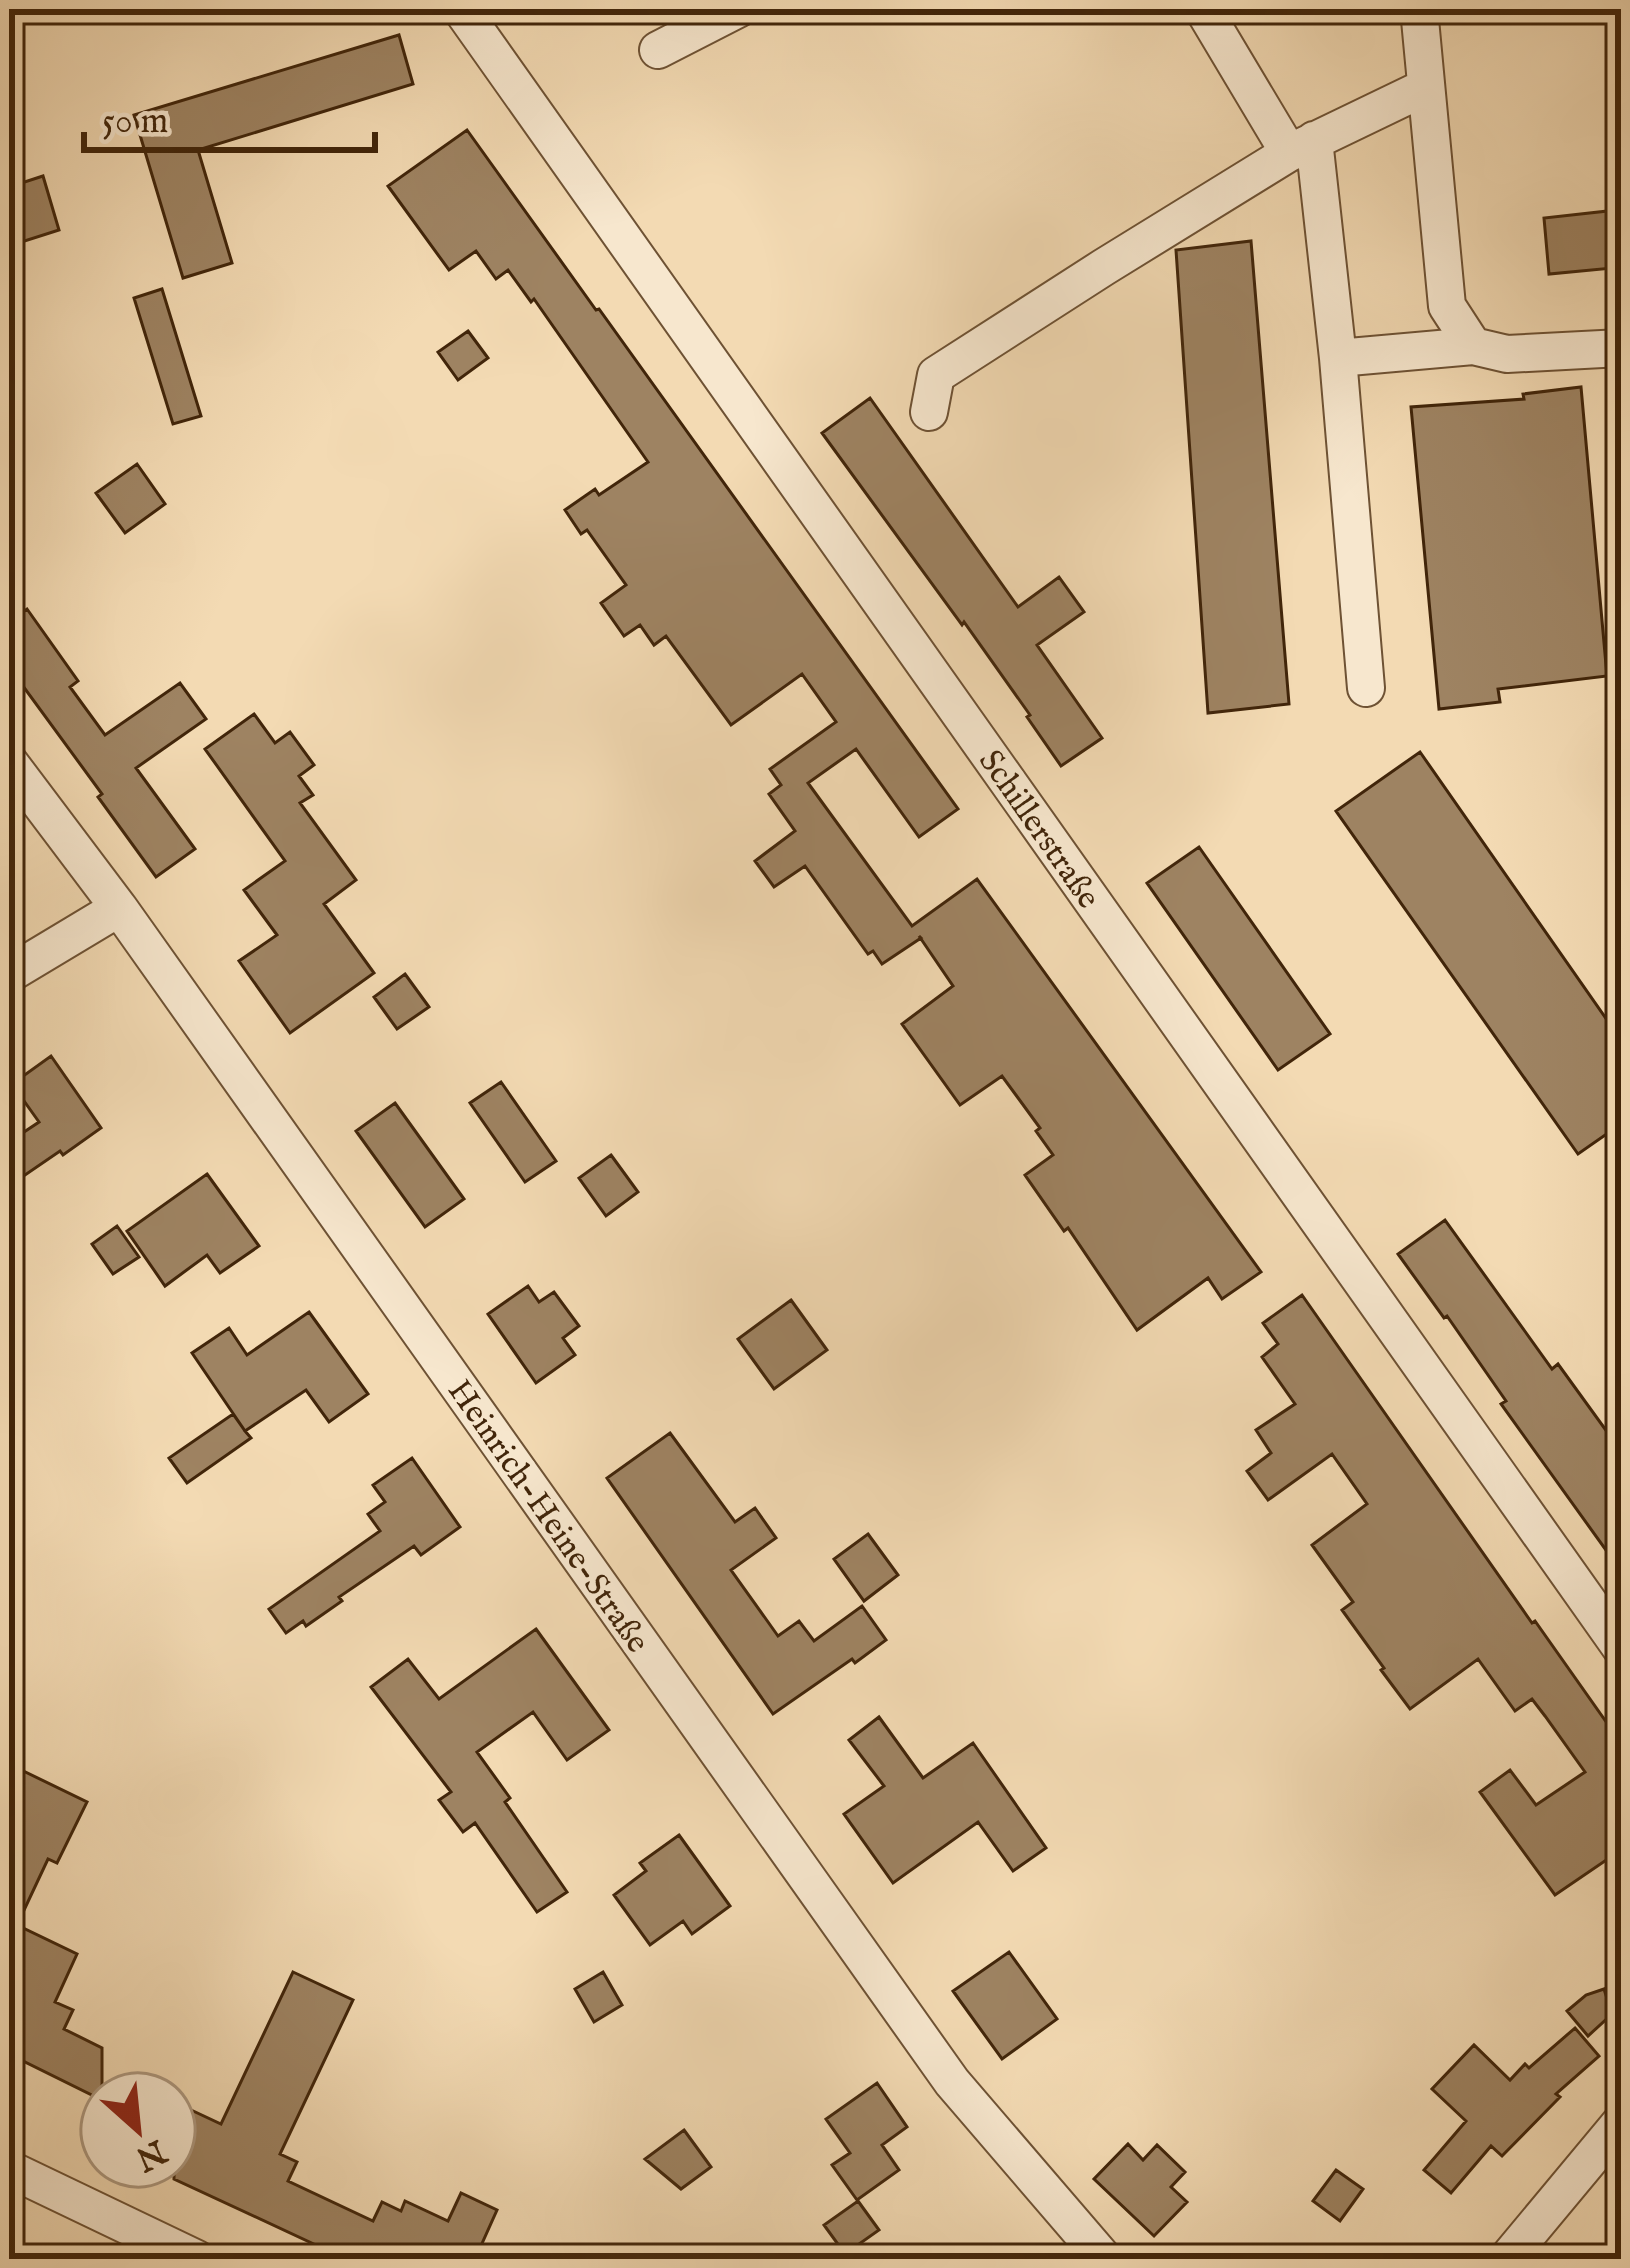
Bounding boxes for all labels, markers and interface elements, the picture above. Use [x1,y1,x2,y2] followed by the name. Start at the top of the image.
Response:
[84,78,375,152] scale bar
[102,99,168,145] text: 50 m
[969,742,1109,917] street label: Schillerstraße
[437,1372,658,1661] street label: Heinrich-Heine-Straße
[78,2070,198,2190] north arrow
[128,2128,173,2179] text: N

